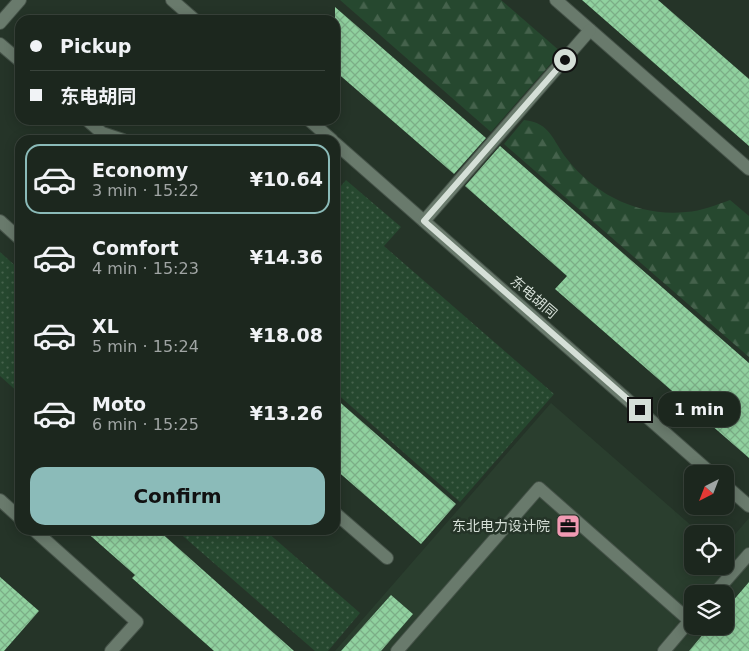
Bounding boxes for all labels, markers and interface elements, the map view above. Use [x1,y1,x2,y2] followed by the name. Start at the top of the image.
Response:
[60,35,131,57] text: Pickup
[554,49,576,71] route start
[60,85,136,107] text: 东电胡同
[32,157,77,202] icon: car
[92,159,188,181] text: Economy
[250,168,323,190] text: ¥10.64
[92,181,199,200] text: 3 min · 15:22
[32,235,77,280] icon: car
[92,237,179,259] text: Comfort
[250,246,323,268] text: ¥14.36
[92,259,199,278] text: 4 min · 15:23
[508,273,560,321] street label: 东电胡同
[32,313,77,358] icon: car
[92,315,119,337] text: XL
[250,324,323,346] text: ¥18.08
[92,337,199,356] text: 5 min · 15:24
[32,391,77,436] icon: car
[658,392,740,428] callout: 1 min
[92,393,146,415] text: Moto
[629,399,651,421] route end
[674,400,724,419] text: 1 min
[250,402,323,424] text: ¥13.26
[92,415,199,434] text: 6 min · 15:25
[684,465,734,515] north arrow
[684,465,734,635] map controls
[30,467,325,525] button: Confirm
[555,513,581,539] office icon: 东北电力设计院
[452,518,550,534] place label: 东北电力设计院
[684,525,734,575] button: locate
[684,585,734,635] button: layers

